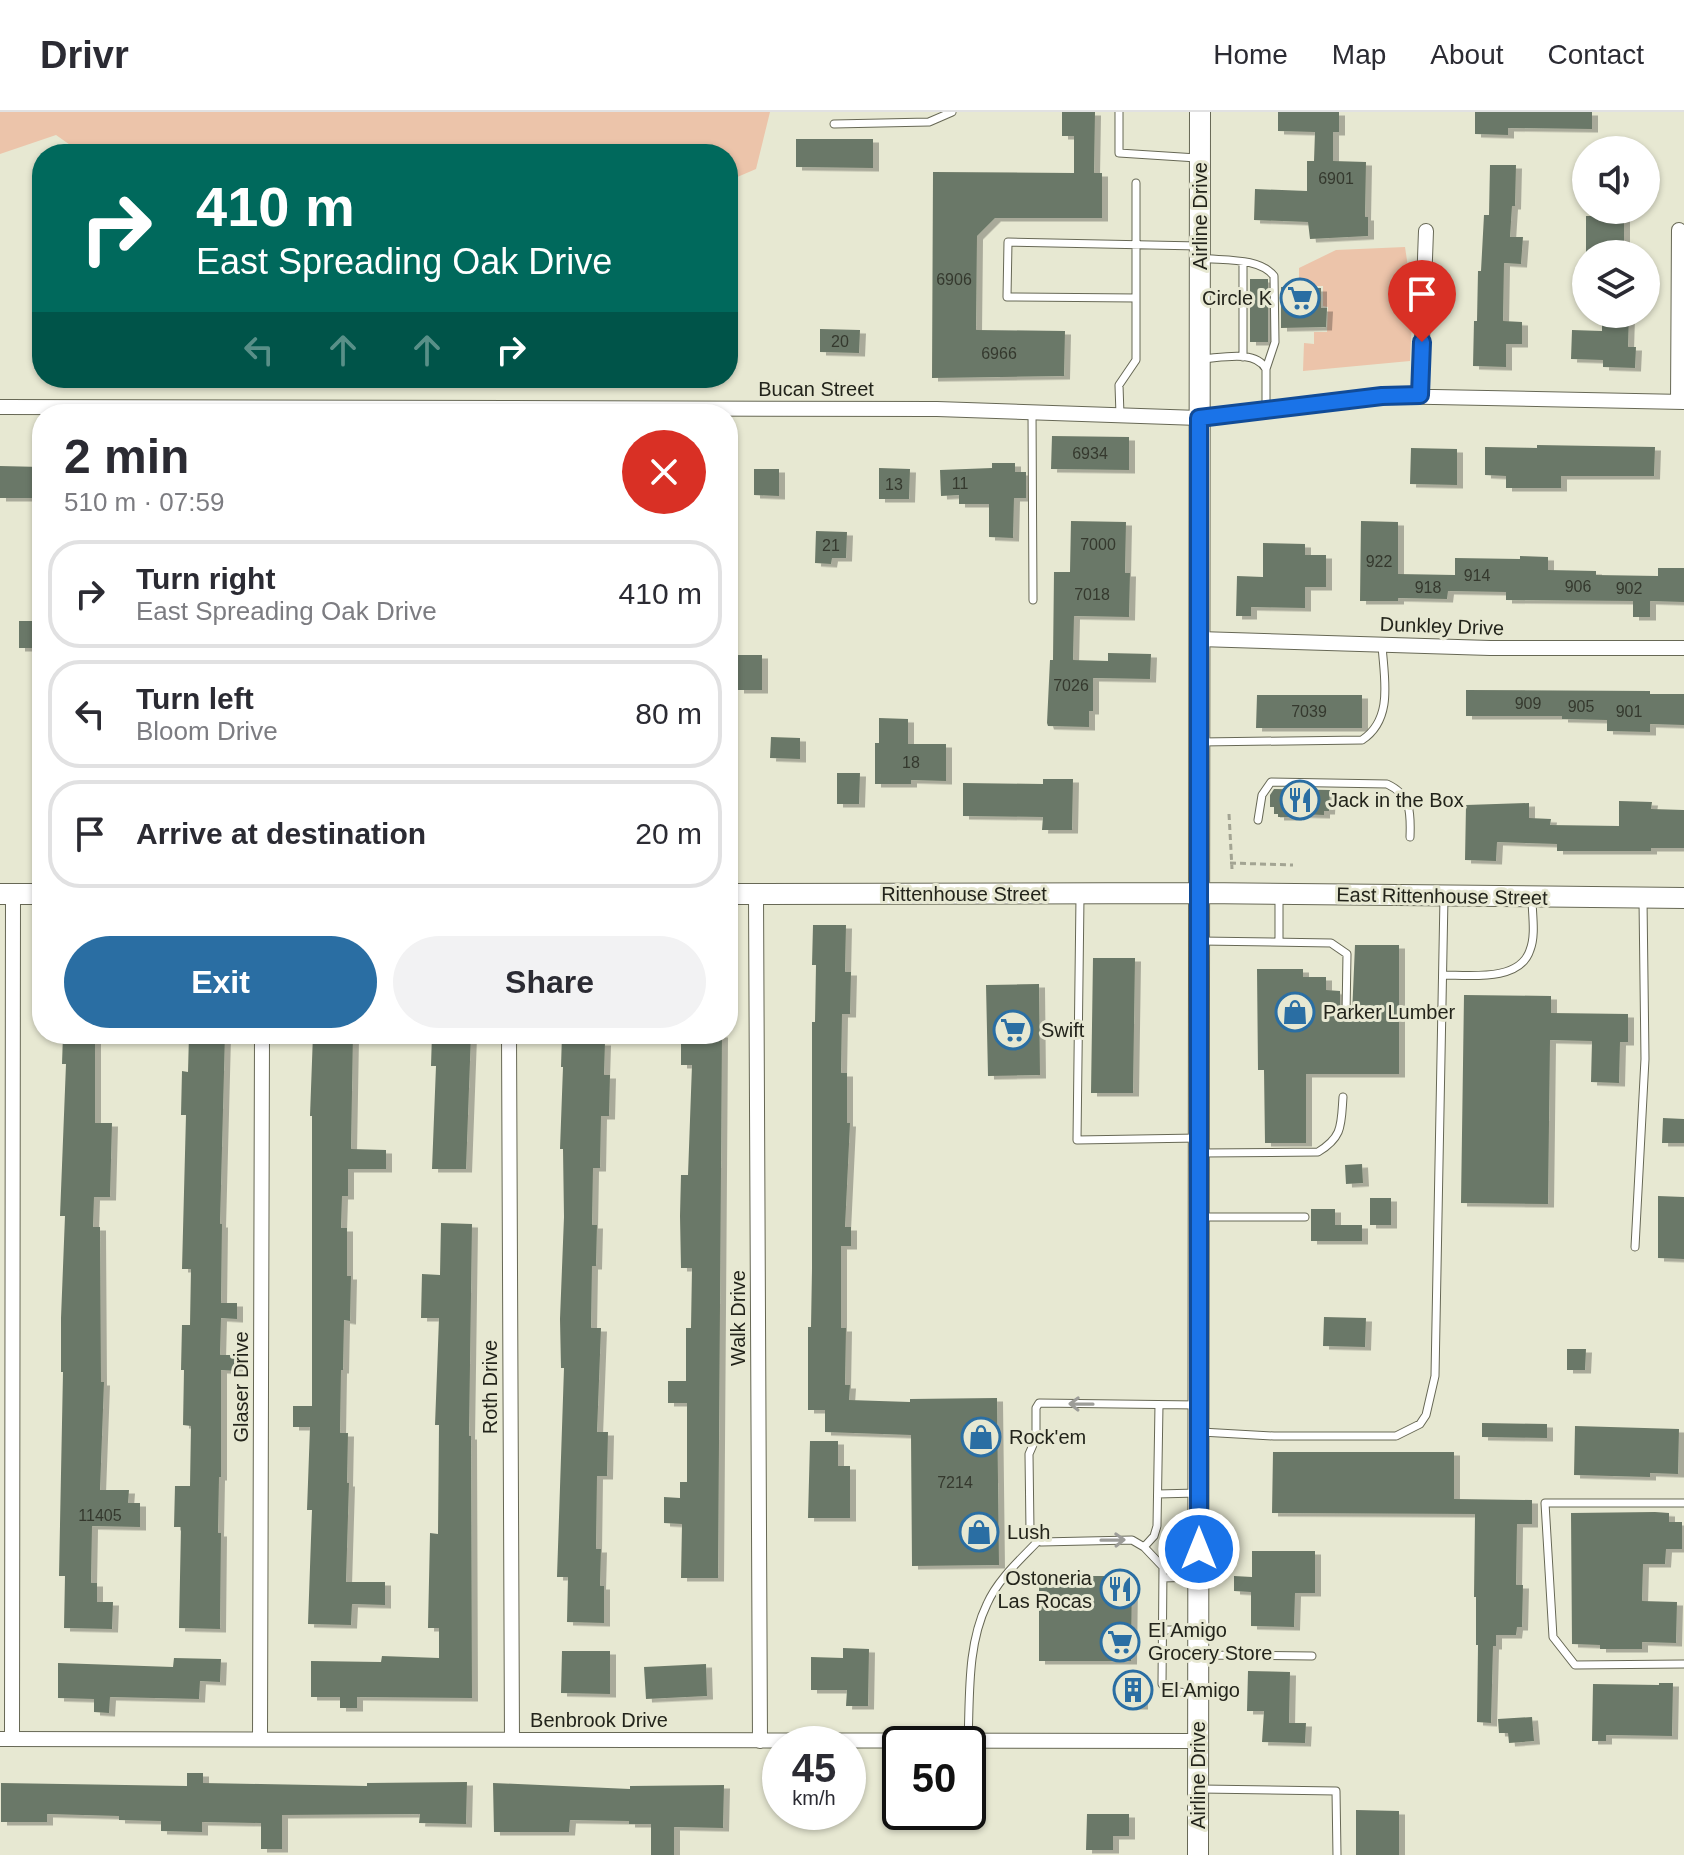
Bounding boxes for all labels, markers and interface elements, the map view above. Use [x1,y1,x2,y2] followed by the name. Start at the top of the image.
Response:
[40,34,129,76] text: Drivr
[1213,39,1288,70] text: Home
[1332,39,1386,70] text: Map
[1430,39,1504,70] text: About
[1548,39,1644,70] text: Contact
[1572,136,1660,328] map controls
[1572,136,1660,224] button: sound
[1189,162,1211,270] street label: Airline Drive
[1318,170,1354,187] house number: 6901
[196,175,355,238] text: 410 m
[64,176,168,280] icon: right
[1572,240,1660,328] button: layers
[196,241,612,282] text: East Spreading Oak Drive
[1388,260,1456,342] pin
[936,271,972,288] house number: 6906
[1400,272,1444,316] icon: arrive
[1279,277,1321,319] supermarket icon: Circle K
[1202,287,1273,309] place label: Circle K
[237,328,281,372] icon: left
[321,328,365,372] icon: ahead
[405,328,449,372] icon: ahead
[489,328,533,372] icon: right
[831,333,849,350] house number: 20
[981,345,1017,362] house number: 6966
[758,378,874,400] street label: Bucan Street
[64,430,189,483] text: 2 min
[622,430,706,514] button: close
[1072,445,1108,462] house number: 6934
[952,475,968,492] house number: 11
[885,476,903,493] house number: 13
[64,487,224,517] text: 510 m · 07:59
[1080,536,1116,553] house number: 7000
[822,537,840,554] house number: 21
[1366,553,1392,570] house number: 922
[136,562,275,595] text: Turn right
[1464,567,1490,584] house number: 914
[68,572,112,616] icon: right
[619,577,702,610] text: 410 m
[1565,578,1591,595] house number: 906
[1415,579,1441,596] house number: 918
[1616,580,1642,597] house number: 902
[1074,586,1110,603] house number: 7018
[136,596,437,626] text: East Spreading Oak Drive
[1379,613,1505,639] street label: Dunkley Drive
[1053,677,1089,694] house number: 7026
[136,682,254,715] text: Turn left
[68,692,112,736] icon: left
[1515,695,1541,712] house number: 909
[635,697,702,730] text: 80 m
[1568,698,1594,715] house number: 905
[1291,703,1327,720] house number: 7039
[1616,703,1642,720] house number: 901
[136,716,278,746] text: Bloom Drive
[902,754,920,771] house number: 18
[1279,779,1321,821] restaurant icon: Jack in the Box
[1328,789,1464,811] place label: Jack in the Box
[68,812,112,856] icon: arrive
[136,817,426,850] text: Arrive at destination
[635,817,702,850] text: 20 m
[881,883,1047,905] street label: Rittenhouse Street
[1336,883,1548,909] street label: East Rittenhouse Street
[64,936,377,1028] button: Exit
[393,936,706,1028] button: Share
[1274,991,1316,1033] shop icon: Parker Lumber
[1323,1001,1456,1023] place label: Parker Lumber
[992,1009,1034,1051] supermarket icon: Swift
[1041,1019,1085,1041] place label: Swift
[727,1270,749,1366] street label: Walk Drive
[230,1331,252,1443] street label: Glaser Drive
[479,1340,501,1434] street label: Roth Drive
[1068,1396,1095,1412] one-way arrow
[960,1416,1002,1458] shop icon: Rock'em
[1009,1426,1086,1448] place label: Rock'em
[937,1474,973,1491] house number: 7214
[78,1507,122,1524] house number: 11405
[1157,1507,1241,1591] position arrow
[958,1511,1000,1553] shop icon: Lush
[1007,1521,1050,1543] place label: Lush
[1099,1533,1126,1548] one-way arrow
[998,1567,1093,1612] place label: Ostoneria Las Rocas
[1099,1568,1141,1610] restaurant icon: Ostoneria Las Rocas
[1148,1619,1272,1664] place label: El Amigo Grocery Store
[1099,1621,1141,1663] supermarket icon: El Amigo Grocery Store
[1112,1669,1154,1711] building icon: El Amigo
[1161,1679,1240,1701] place label: El Amigo
[530,1709,668,1731] street label: Benbrook Drive
[1187,1721,1209,1829] street label: Airline Drive
[882,1726,986,1830] speed limit sign: 50
[792,1746,836,1790] text: 45
[792,1787,836,1809] text: km/h

